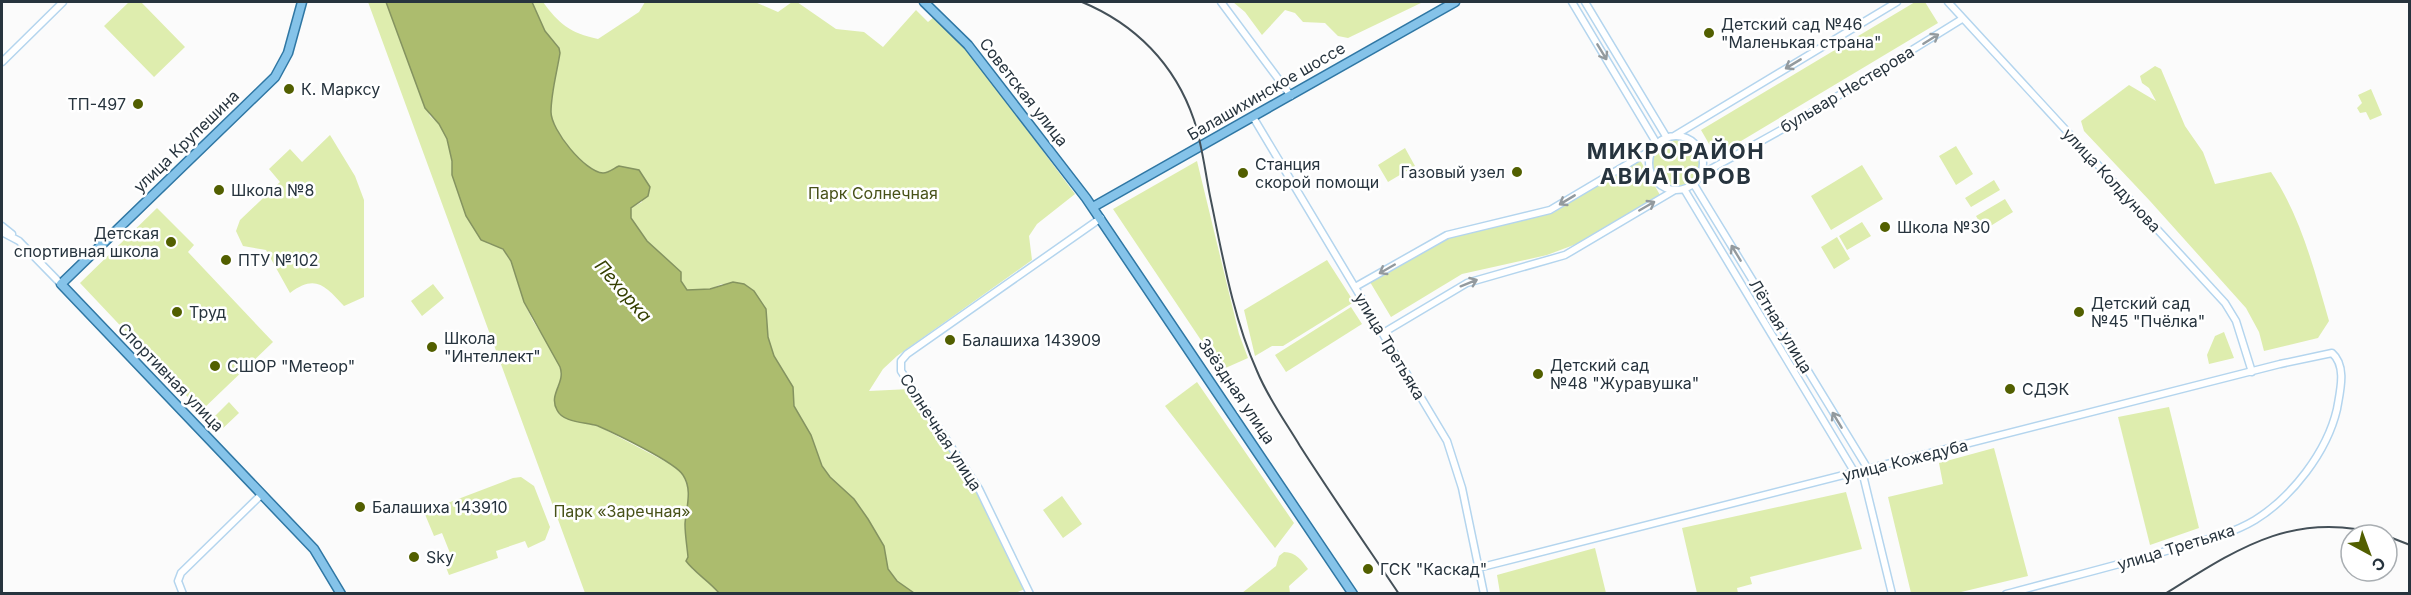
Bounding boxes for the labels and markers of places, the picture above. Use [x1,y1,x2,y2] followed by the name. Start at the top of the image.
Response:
[1721,14,1882,52] place label: Детский сад №46 "Маленькая страна"
[1702,26,1716,40] marker: Детский сад №46 "Маленькая страна"
[301,79,380,99] place label: К. Марксу
[282,82,296,96] marker: К. Марксу
[67,94,126,114] place label: ТП-497
[131,97,145,111] marker: ТП-497
[1255,154,1379,192] place label: Станция скорой помощи
[1401,162,1505,182] place label: Газовый узел
[1510,165,1524,179] marker: Газовый узел
[1236,166,1250,180] marker: Станция скорой помощи
[231,180,314,200] place label: Школа №8
[212,183,226,197] marker: Школа №8
[1897,217,1990,237] place label: Школа №30
[1878,220,1892,234] marker: Школа №30
[14,223,159,261] place label: Детская спортивная школа
[164,235,178,249] marker: Детская спортивная школа
[238,250,319,270] place label: ПТУ №102
[219,253,233,267] marker: ПТУ №102
[2091,293,2205,331] place label: Детский сад №45 "Пчёлка"
[189,302,226,322] place label: Труд
[170,305,184,319] marker: Труд
[2072,305,2086,319] marker: Детский сад №45 "Пчёлка"
[444,328,541,366] place label: Школа "Интеллект"
[962,330,1101,350] place label: Балашиха 143909
[943,333,957,347] marker: Балашиха 143909
[425,340,439,354] marker: Школа "Интеллект"
[1550,355,1699,393] place label: Детский сад №48 "Журавушка"
[227,356,355,376] place label: СШОР "Метеор"
[208,359,222,373] marker: СШОР "Метеор"
[1531,367,1545,381] marker: Детский сад №48 "Журавушка"
[2022,379,2069,399] place label: СДЭК
[2003,382,2017,396] marker: СДЭК
[372,497,508,517] place label: Балашиха 143910
[353,500,367,514] marker: Балашиха 143910
[426,547,454,567] place label: Sky
[407,550,421,564] marker: Sky
[1380,559,1487,579] place label: ГСК "Каскад"
[1361,562,1375,576] marker: ГСК "Каскад"

